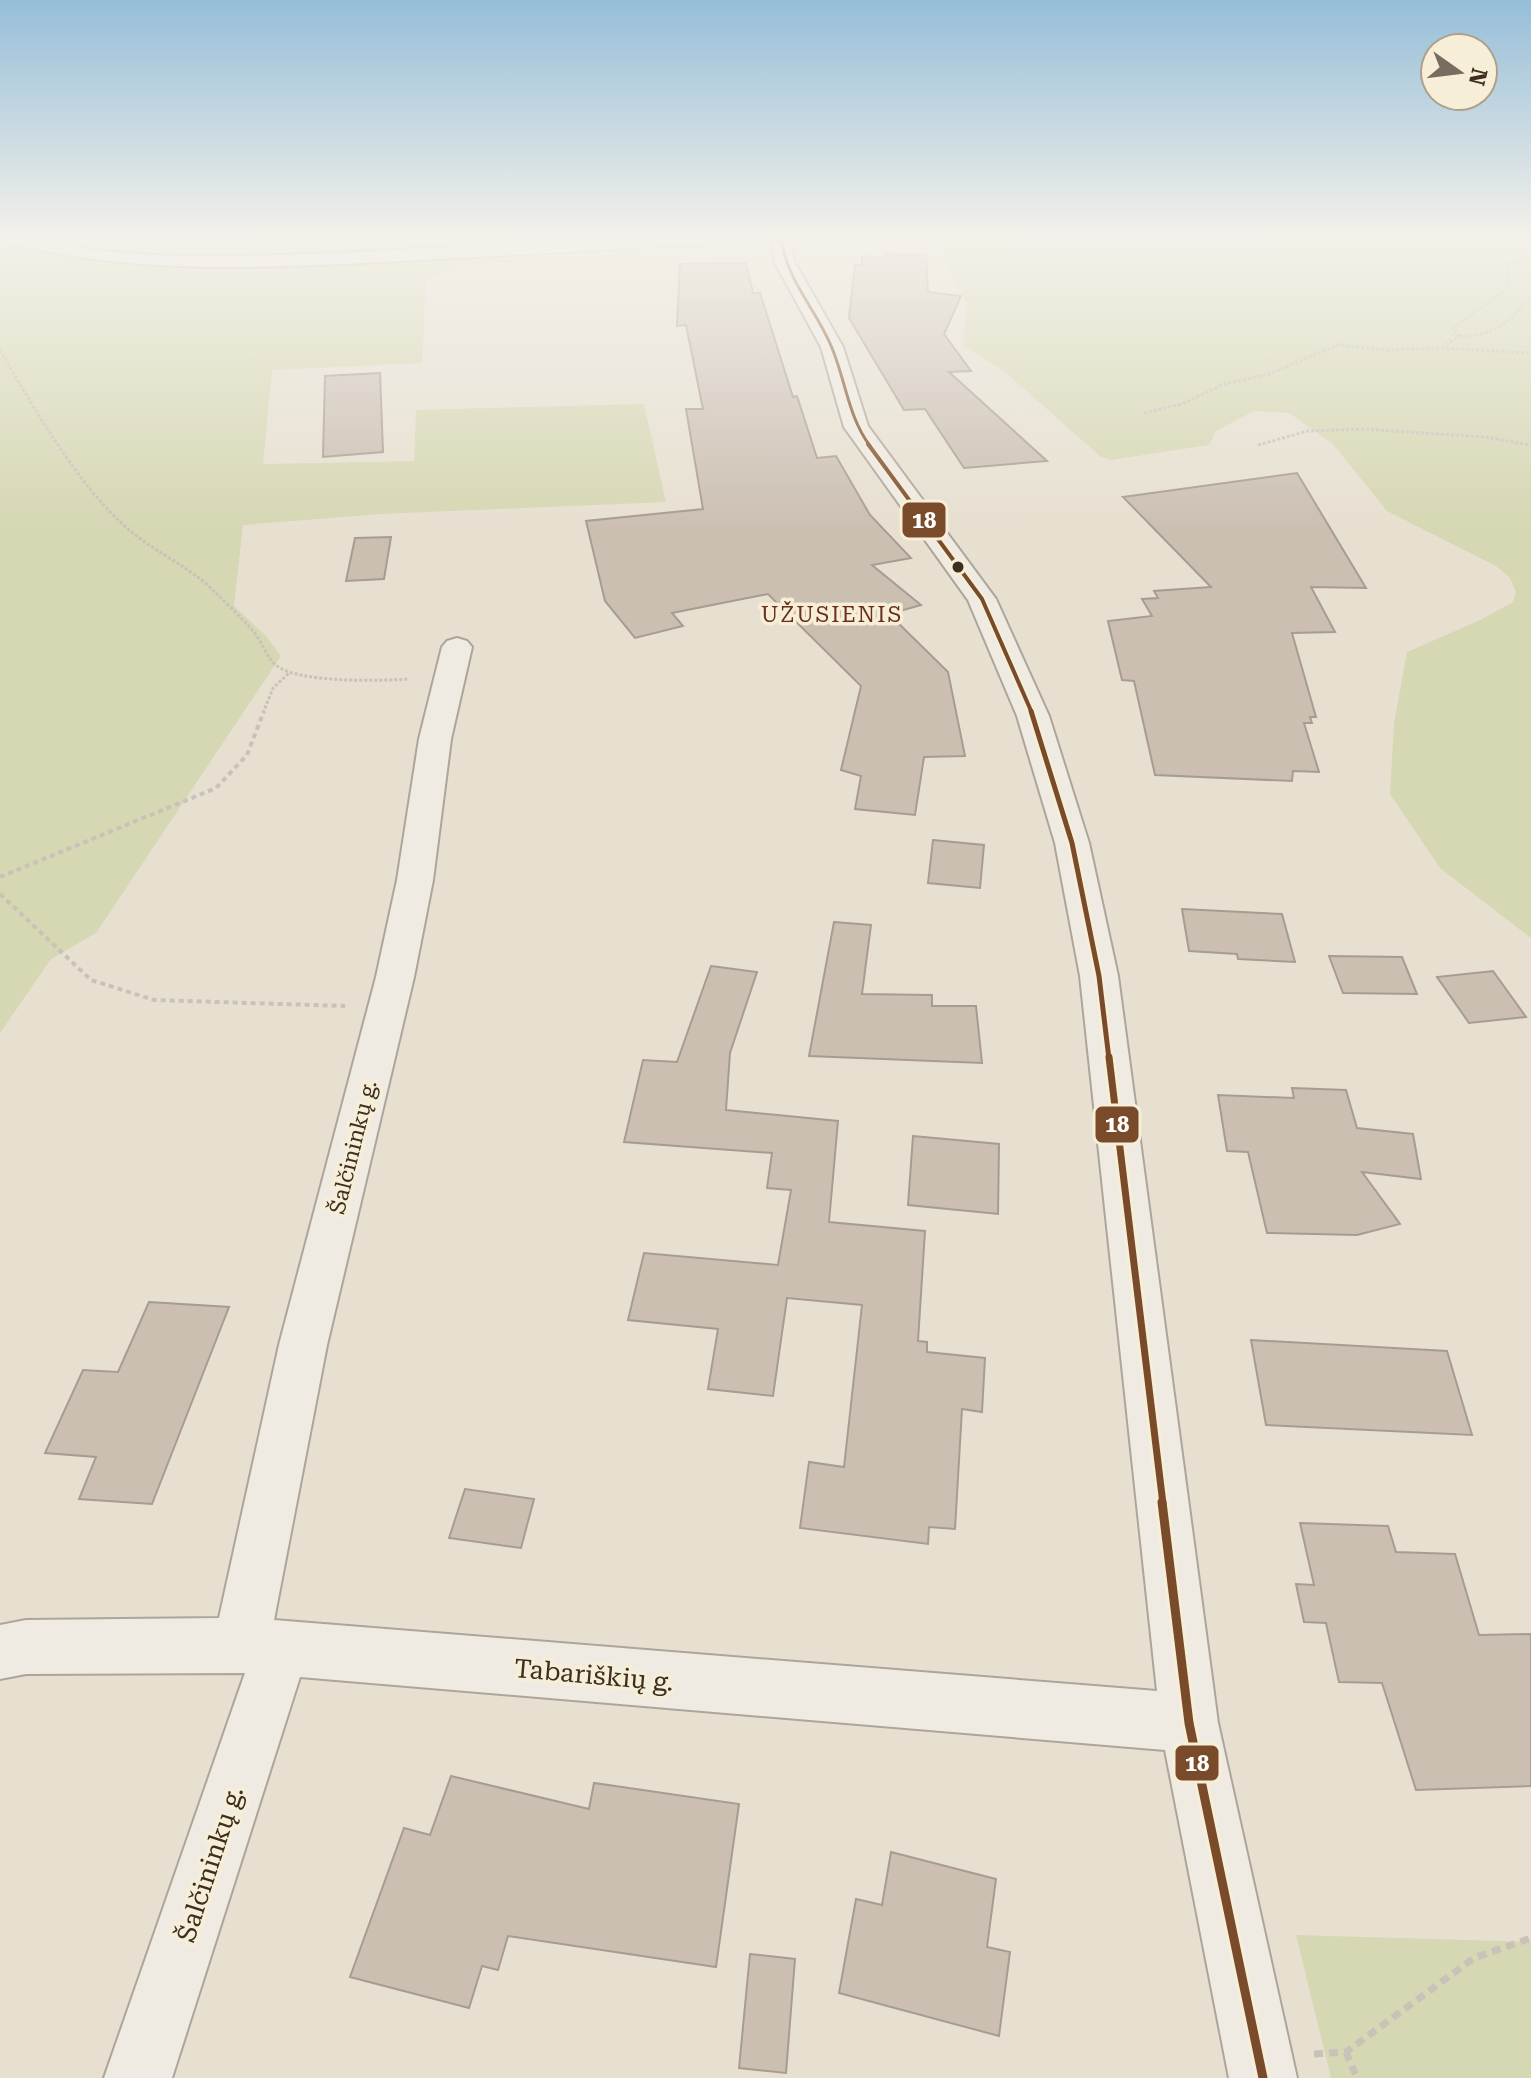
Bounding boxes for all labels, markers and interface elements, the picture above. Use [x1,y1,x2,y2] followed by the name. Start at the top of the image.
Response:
[1419,32,1499,112] north arrow
[1464,65,1492,88] text: N
[901,501,947,539] line badge: 18
[912,508,936,533] text: 18
[950,559,966,575] unlabelled marker
[761,601,903,627] district label: UŽUSIENIS
[323,1077,382,1217] street label: Šalčininkų g.
[1094,1105,1140,1144] line badge: 18
[1105,1112,1129,1137] text: 18
[513,1653,675,1697] street label: Tabariškių g.
[1174,1744,1220,1782] line badge: 18
[1185,1751,1209,1776] text: 18
[170,1782,249,1946] street label: Šalčininkų g.

